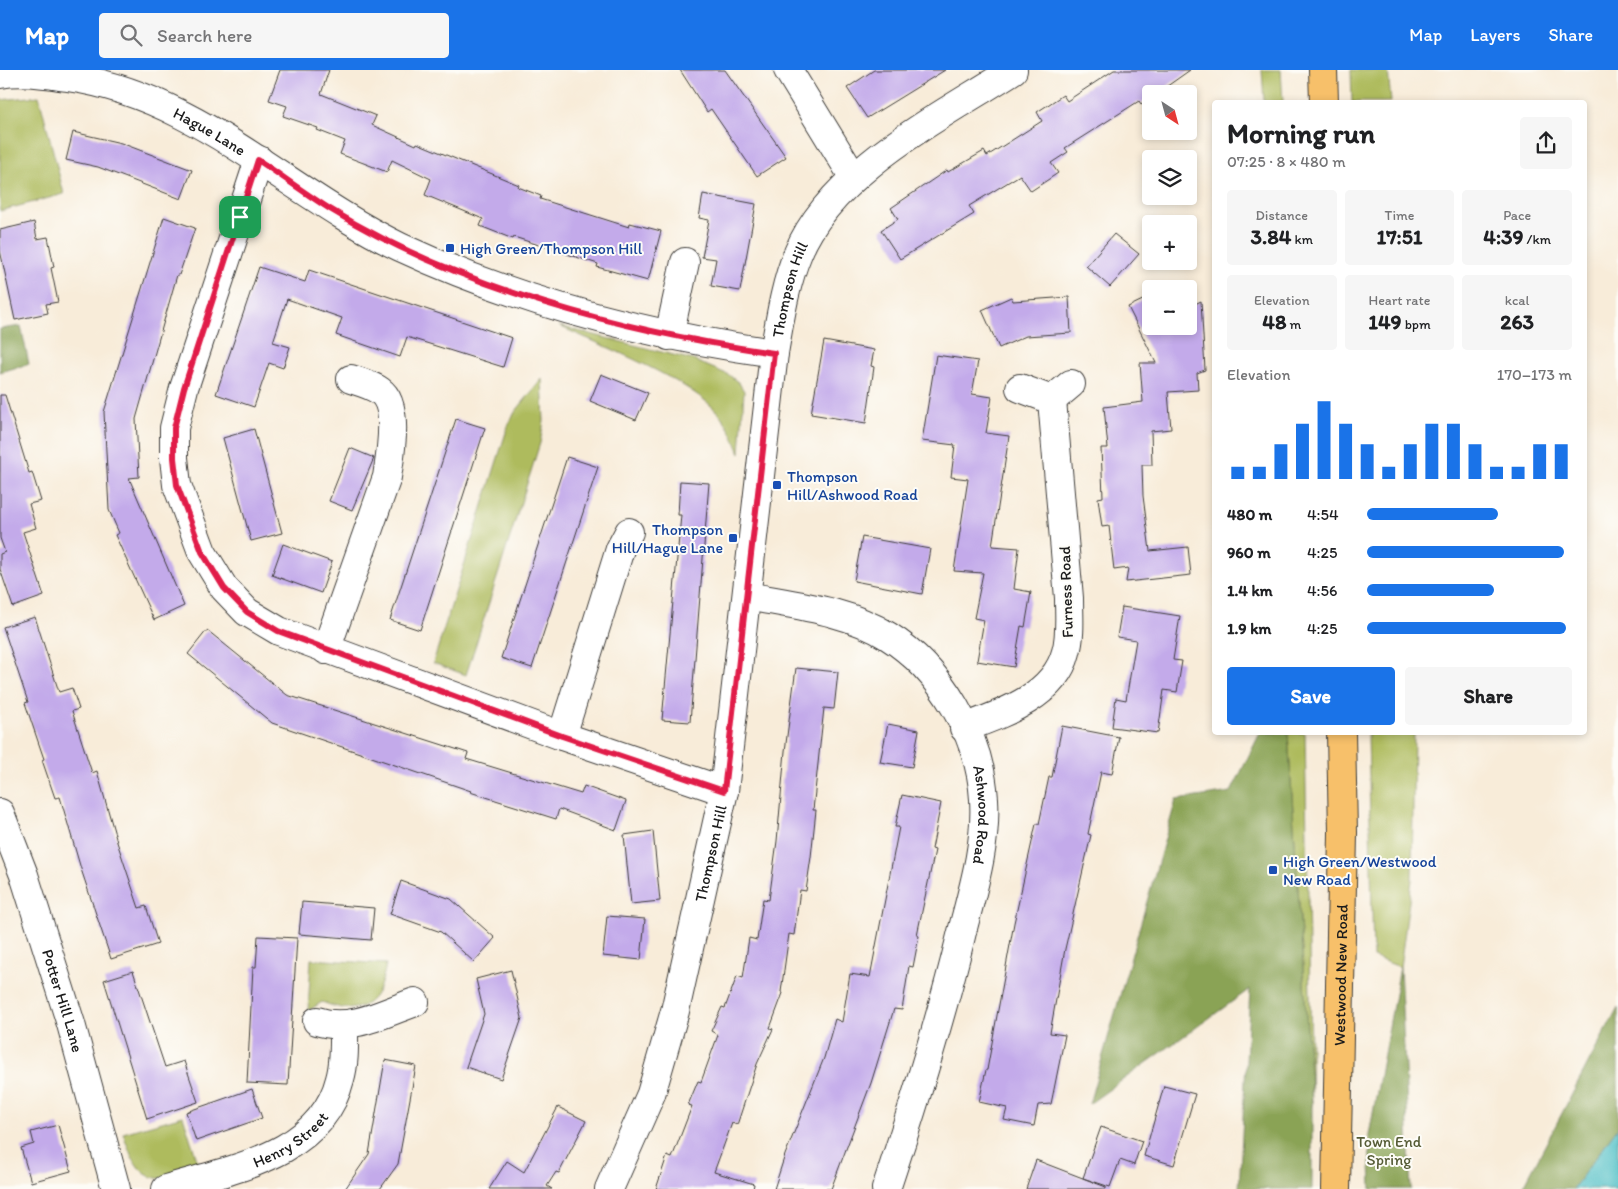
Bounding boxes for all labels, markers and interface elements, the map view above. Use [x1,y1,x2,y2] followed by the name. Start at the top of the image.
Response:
[99,13,449,58] search box
[25,21,69,50] text: Map
[117,21,145,49] icon: search
[157,24,252,47] text: Search here
[1409,24,1442,46] text: Map
[1470,24,1520,46] text: Layers
[1548,24,1593,46] text: Share
[1142,85,1198,140] north arrow
[1142,85,1197,335] map controls
[170,103,249,159] street label: Hague Lane
[1227,116,1375,150] text: Morning run
[1520,117,1572,169] button: share
[1142,150,1197,205] button: layers
[1227,152,1346,171] text: 07:25 · 8 × 480 m
[219,196,261,238] pin
[226,203,254,231] icon: arrive
[1256,207,1308,224] text: Distance
[1385,207,1414,224] text: Time
[1503,207,1531,224] text: Pace
[1142,215,1197,270] button: +
[1251,224,1291,249] text: 3.84
[1376,224,1423,249] text: 17:51
[1483,224,1523,249] text: 4:39
[1291,231,1313,248] text: km
[1523,231,1551,248] text: /km
[767,238,812,339] street label: Thompson Hill
[460,239,643,258] place label: High Green/Thompson Hill
[444,242,456,254] marker: High Green/Thompson Hill
[1142,280,1197,335] button: −
[1254,292,1310,309] text: Elevation
[1369,292,1430,309] text: Heart rate
[1505,292,1530,309] text: kcal
[1262,309,1286,334] text: 48
[1368,309,1402,334] text: 149
[1500,309,1534,334] text: 263
[1286,316,1301,333] text: m
[1402,316,1431,333] text: bpm
[1227,365,1291,384] text: Elevation
[1497,365,1572,384] text: 170–173 m
[787,467,918,504] place label: Thompson Hill/Ashwood Road
[771,479,783,491] marker: Thompson Hill/Ashwood Road
[1227,505,1272,524] text: 480 m
[1307,505,1339,524] text: 4:54
[612,520,723,557] place label: Thompson Hill/Hague Lane
[727,532,739,544] marker: Thompson Hill/Hague Lane
[1227,543,1271,562] text: 960 m
[1307,543,1337,562] text: 4:25
[1055,545,1077,638] street label: Furness Road
[1227,581,1273,600] text: 1.4 km
[1307,581,1337,600] text: 4:56
[1227,619,1271,638] text: 1.9 km
[1307,619,1337,638] text: 4:25
[1227,667,1395,725] button: Save
[1405,667,1572,725] button: Share
[969,763,994,867] street label: Ashwood Road
[690,802,730,903] street label: Thompson Hill
[1283,852,1437,889] place label: High Green/Westwood New Road
[1267,864,1279,876] marker: High Green/Westwood New Road
[1329,904,1351,1046] street label: Westwood New Road
[38,947,88,1054] street label: Potter Hill Lane
[250,1108,332,1171] street label: Henry Street
[1356,1132,1422,1169] park label: Town End Spring

